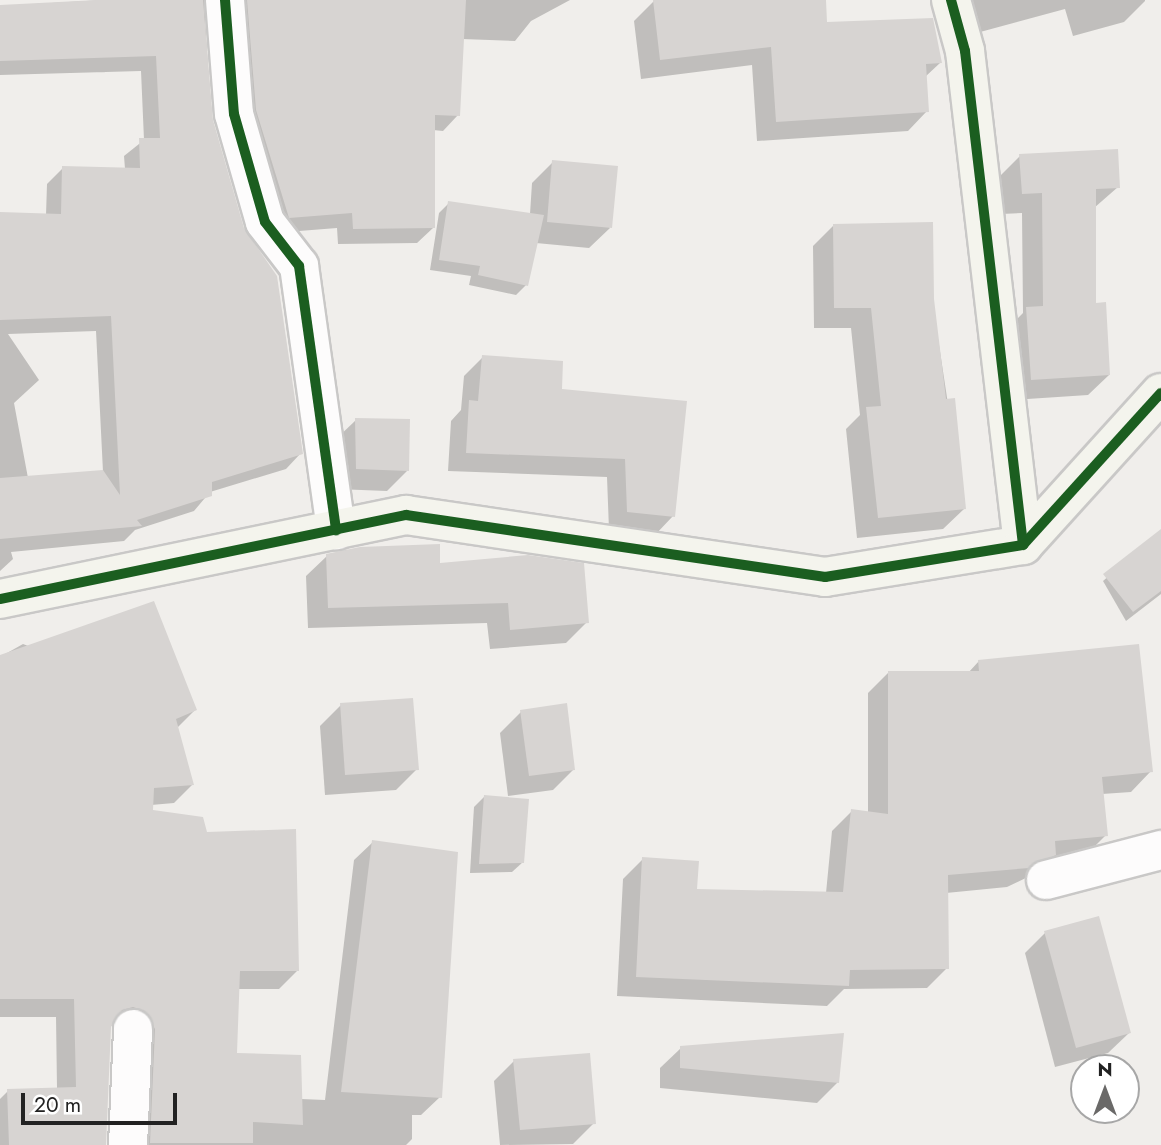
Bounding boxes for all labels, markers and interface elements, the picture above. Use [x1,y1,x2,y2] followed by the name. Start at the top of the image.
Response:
[1070,1054,1140,1124] north arrow
[1097,1056,1113,1083] text: N
[24,1078,180,1122] scale bar
[34,1090,81,1120] text: 20 m

